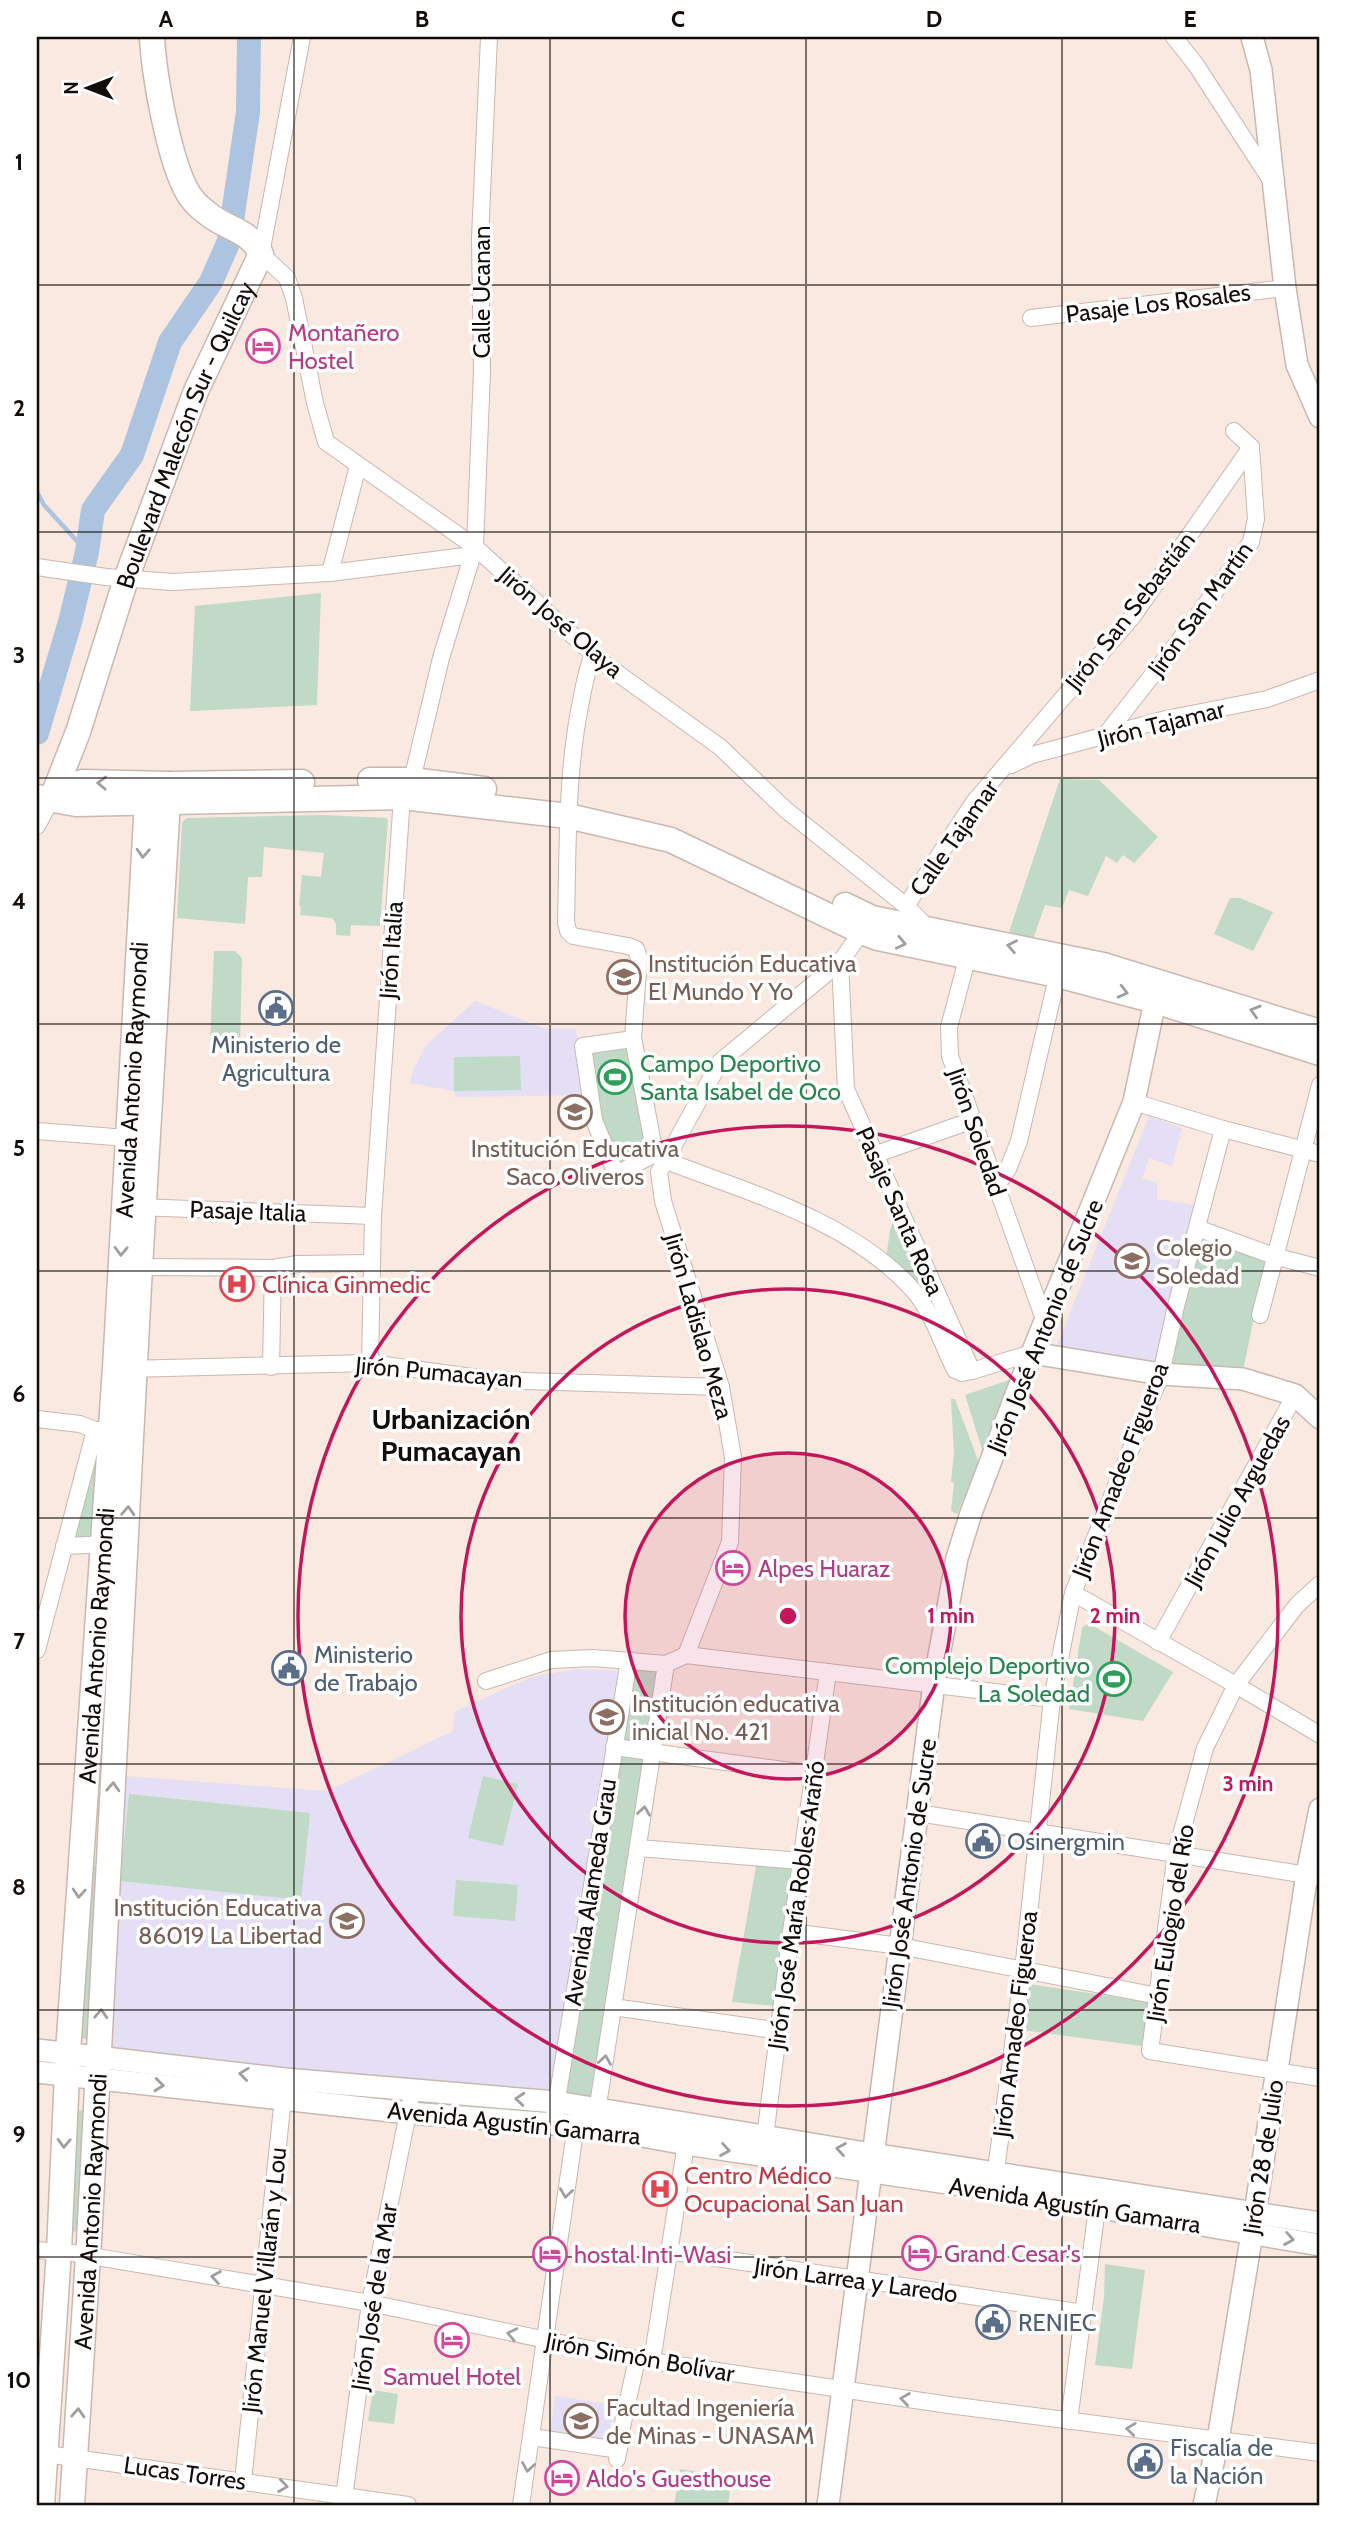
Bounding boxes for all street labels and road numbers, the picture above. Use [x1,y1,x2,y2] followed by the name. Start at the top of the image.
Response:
[467,225,496,359] street label: Calle Ucanan
[109,277,260,592] street label: Boulevard Malecón Sur - Quilcay
[1064,277,1252,329] street label: Pasaje Los Rosales
[1058,526,1201,697] street label: Jirón San Sebastián
[1141,536,1259,683] street label: Jirón San Martín
[492,559,630,684] street label: Jirón José Olaya
[1094,694,1228,754] street label: Jirón Tajamar
[903,774,1005,902] street label: Calle Tajamar
[373,900,409,1001] street label: Jirón Italia
[109,941,154,1219] street label: Avenida Antonio Raymondi
[941,1063,1012,1200] street label: Jirón Soledad
[850,1122,950,1300] street label: Pasaje Santa Rosa
[189,1194,307,1228] street label: Pasaje Italia
[980,1195,1109,1458] street label: Jirón José Antonio de Sucre
[658,1229,740,1423] street label: Jirón Ladislao Meza
[353,1350,524,1394] street label: Jirón Pumacayan
[1065,1358,1175,1583] street label: Jirón Amadeo Figueroa
[1177,1410,1296,1593] street label: Jirón Julio Arguedas
[72,1507,120,1785] street label: Avenida Antonio Raymondi
[876,1737,942,2010] street label: Jirón José Antonio de Sucre
[761,1759,831,2052] street label: Jirón José María Robles Arañó
[558,1776,622,2008] street label: Avenida Alameda Grau
[1140,1822,1200,2025] street label: Jirón Eulogio del Río
[987,1909,1043,2140] street label: Jirón Amadeo Figueroa
[68,2073,112,2351] street label: Avenida Antonio Raymondi
[1236,2078,1290,2237] street label: Jirón 28 de Julio
[386,2095,642,2151] street label: Avenida Agustín Gamarra
[236,2146,292,2415] street label: Jirón Manuel Villarán y Lou
[947,2171,1203,2239] street label: Avenida Agustín Gamarra
[345,2201,403,2394] street label: Jirón José de la Mar
[751,2251,960,2309] street label: Jirón Larrea y Laredo
[542,2326,737,2388] street label: Jirón Simón Bolívar
[122,2450,248,2496] street label: Lucas Torres

